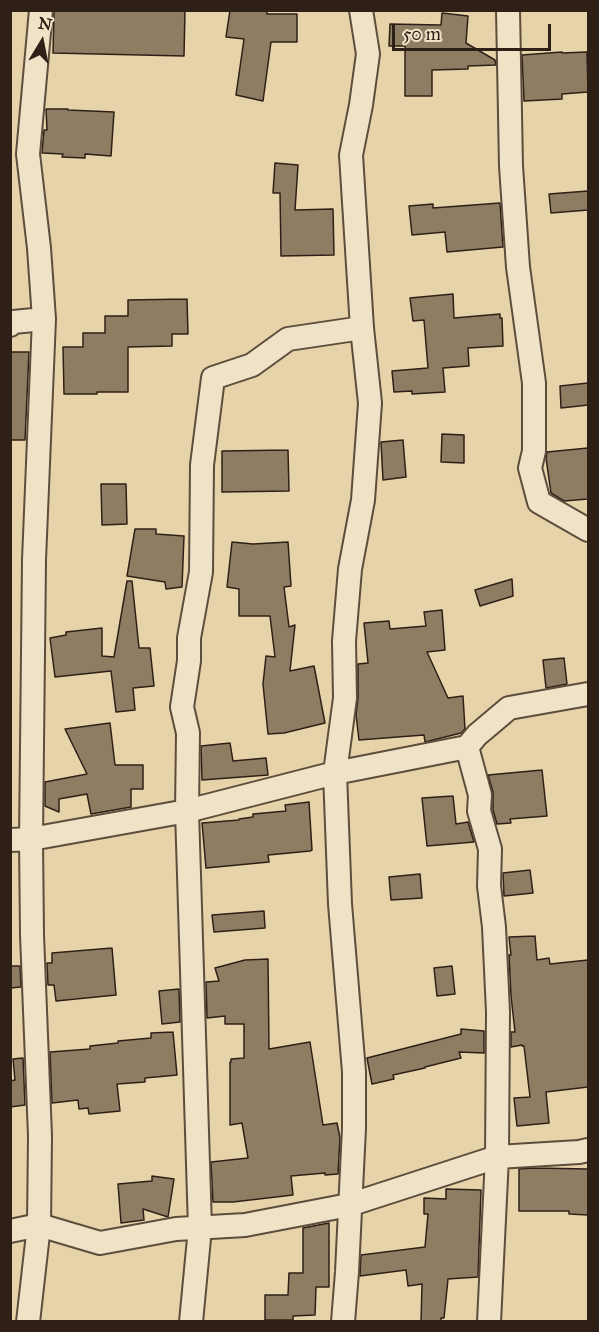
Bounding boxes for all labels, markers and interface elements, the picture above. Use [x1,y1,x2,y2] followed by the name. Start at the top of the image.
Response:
[12,12,72,72] north arrow
[395,12,554,50] scale bar
[37,13,54,34] text: N
[403,23,441,45] text: 50 m

